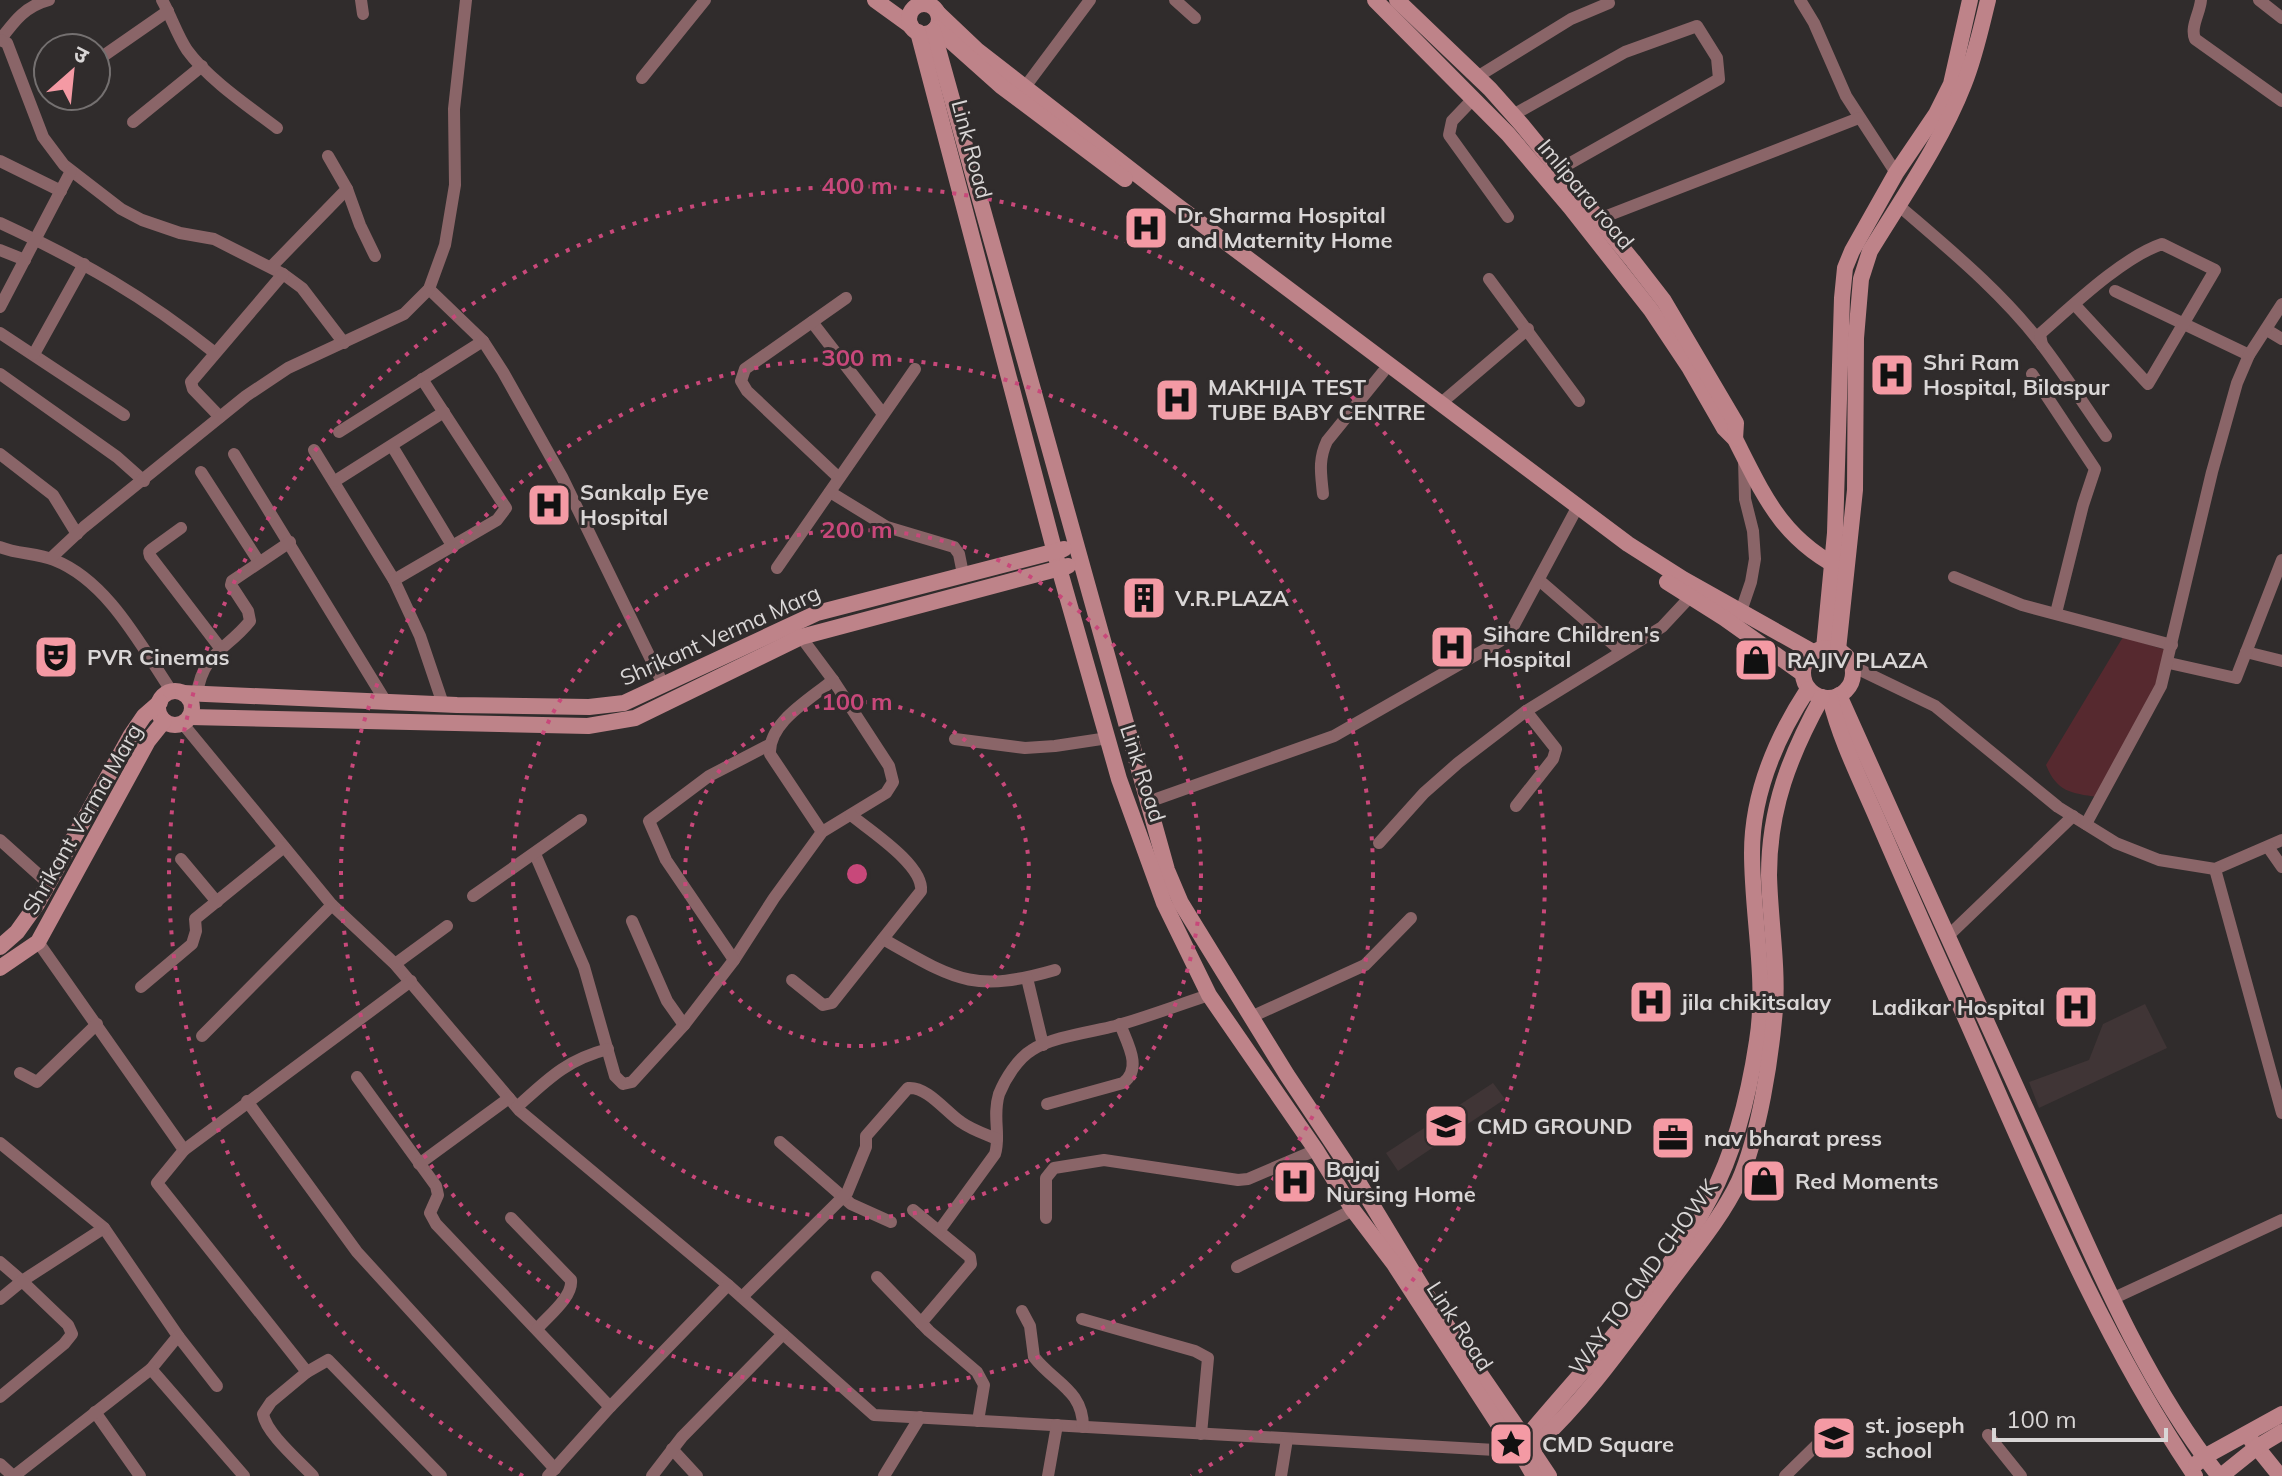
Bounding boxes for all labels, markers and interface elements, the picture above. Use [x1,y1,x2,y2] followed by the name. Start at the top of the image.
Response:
[32,32,112,112] north arrow
[69,39,94,70] text: उ
[945,97,999,201] street label: Link Road
[1532,133,1640,255] street label: Imlipara road
[821,170,893,200] text: 400 m
[1177,201,1393,254] place label: Dr Sharma Hospital and Maternity Home
[1122,204,1170,252] hospital icon: Dr Sharma Hospital and Maternity Home
[821,342,893,372] text: 300 m
[1923,348,2110,401] place label: Shri Ram Hospital, Bilaspur
[1868,351,1916,399] hospital icon: Shri Ram Hospital, Bilaspur
[1208,373,1425,426] place label: MAKHIJA TEST TUBE BABY CENTRE
[1153,376,1201,424] hospital icon: MAKHIJA TEST TUBE BABY CENTRE
[580,478,709,531] place label: Sankalp Eye Hospital
[525,481,573,529] hospital icon: Sankalp Eye Hospital
[821,514,893,544] text: 200 m
[1120,574,1168,622] building icon: V.R.PLAZA
[616,578,824,692] street label: Shrikant Verma Marg
[1174,584,1289,612] place label: V.R.PLAZA
[1483,620,1660,673] place label: Sihare Children's Hospital
[1428,623,1476,671] hospital icon: Sihare Children's Hospital
[32,633,80,681] theatre icon: PVR Cinemas
[1732,636,1780,684] shop icon: RAJIV PLAZA
[87,643,230,671] place label: PVR Cinemas
[1787,646,1928,674] place label: RAJIV PLAZA
[821,686,893,716] text: 100 m
[16,718,148,920] street label: Shrikant Verma Marg
[1114,721,1172,825] street label: Link Road
[843,860,871,888] centre of rings
[1627,978,1675,1026] hospital icon: jila chikitsalay
[2052,983,2100,1031] hospital icon: Ladikar Hospital
[1680,988,1831,1016] place label: jila chikitsalay
[1871,993,2045,1021] place label: Ladikar Hospital
[1422,1102,1470,1150] school or university icon: CMD GROUND
[1477,1112,1633,1140] place label: CMD GROUND
[1649,1114,1697,1162] office icon: nav bharat press
[1704,1124,1882,1152] place label: nav bharat press
[1326,1155,1476,1208] place label: Bajaj Nursing Home
[1740,1157,1788,1205] shop icon: Red Moments
[1271,1158,1319,1206] hospital icon: Bajaj Nursing Home
[1795,1167,1939,1195] place label: Red Moments
[1563,1173,1724,1380] street label: WAY TO CMD CHOWK
[1421,1276,1499,1376] street label: Link Road
[1994,1392,2166,1442] scale bar
[2006,1404,2077,1434] text: 100 m
[1865,1411,1965,1464] place label: st. joseph school
[1810,1414,1858,1462] school or university icon: st. joseph school
[1487,1420,1535,1468] place icon: CMD Square
[1542,1430,1674,1458] place label: CMD Square

